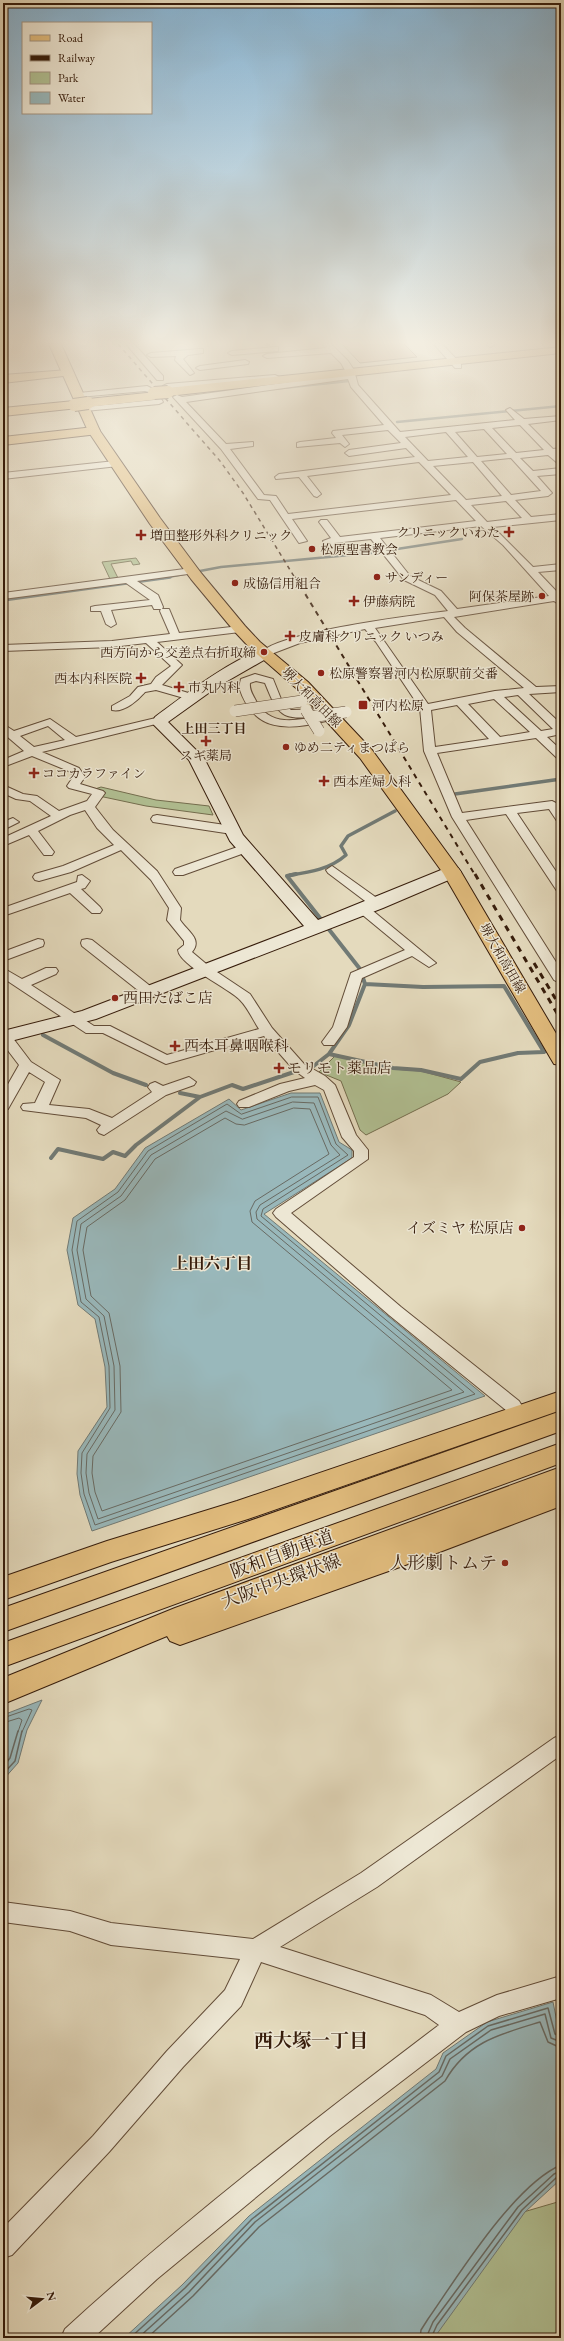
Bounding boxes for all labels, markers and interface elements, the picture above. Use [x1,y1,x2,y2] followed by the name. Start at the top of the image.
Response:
[22,22,152,114] legend
[58,30,84,46] text: Road
[58,50,96,66] text: Railway
[58,70,79,86] text: Park
[58,90,85,106] text: Water
[397,524,500,541] place label: クリニックいわた
[503,526,515,538] marker: クリニックいわた
[150,527,292,544] place label: 増田整形外科クリニック
[135,529,147,541] marker: 増田整形外科クリニック
[320,541,398,558] place label: 松原聖書教会
[307,544,317,554] marker: 松原聖書教会
[385,569,448,586] place label: サンディー
[372,572,382,582] marker: サンディー
[243,575,321,592] place label: 成協信用組合
[230,578,240,588] marker: 成協信用組合
[469,588,534,605] place label: 阿保茶屋跡
[537,591,547,601] marker: 阿保茶屋跡
[363,593,415,610] place label: 伊藤病院
[348,595,360,607] marker: 伊藤病院
[299,628,444,645] place label: 皮膚科クリニック いつみ
[284,630,296,642] marker: 皮膚科クリニック いつみ
[100,644,256,661] place label: 西方向から交差点右折取締
[259,647,269,657] marker: 西方向から交差点右折取締
[278,664,345,731] street label: 堺大和高田線
[329,665,498,682] place label: 松原警察署河内松原駅前交番
[316,668,326,678] marker: 松原警察署河内松原駅前交番
[54,670,132,687] place label: 西本内科医院
[135,672,147,684] marker: 西本内科医院
[188,679,240,696] place label: 市丸内科
[173,681,185,693] marker: 市丸内科
[372,697,424,714] place label: 河内松原
[357,699,369,711] marker: 河内松原
[181,720,247,737] district label: 上田三丁目
[201,736,211,746] marker: スギ薬局
[294,739,410,756] place label: ゆめ二ティまつばら
[281,742,291,752] marker: ゆめ二ティまつばら
[180,747,232,764] place label: スギ薬局
[42,765,146,782] place label: ココカラファイン
[29,768,39,778] marker: ココカラファイン
[333,773,411,790] place label: 西本産婦人科
[318,775,330,787] marker: 西本産婦人科
[476,920,529,996] street label: 堺大和高田線
[123,988,213,1007] place label: 西田たばこ店
[110,993,120,1003] marker: 西田たばこ店
[184,1036,289,1055] place label: 西本耳鼻咽喉科
[169,1040,181,1052] marker: 西本耳鼻咽喉科
[287,1058,392,1077] place label: モリモト薬品店
[274,1063,284,1073] marker: モリモト薬品店
[406,1218,514,1237] place label: イズミヤ 松原店
[517,1223,527,1233] marker: イズミヤ 松原店
[172,1253,252,1274] district label: 上田六丁目
[227,1524,337,1583] street label: 阪和自動車道
[218,1548,344,1613] street label: 大阪中央環状線
[389,1551,497,1574] place label: 人形劇トムテ
[500,1558,510,1568] marker: 人形劇トムテ
[254,2028,368,2053] district label: 西大塚一丁目
[22,2279,62,2319] north arrow
[44,2290,60,2303] text: N

